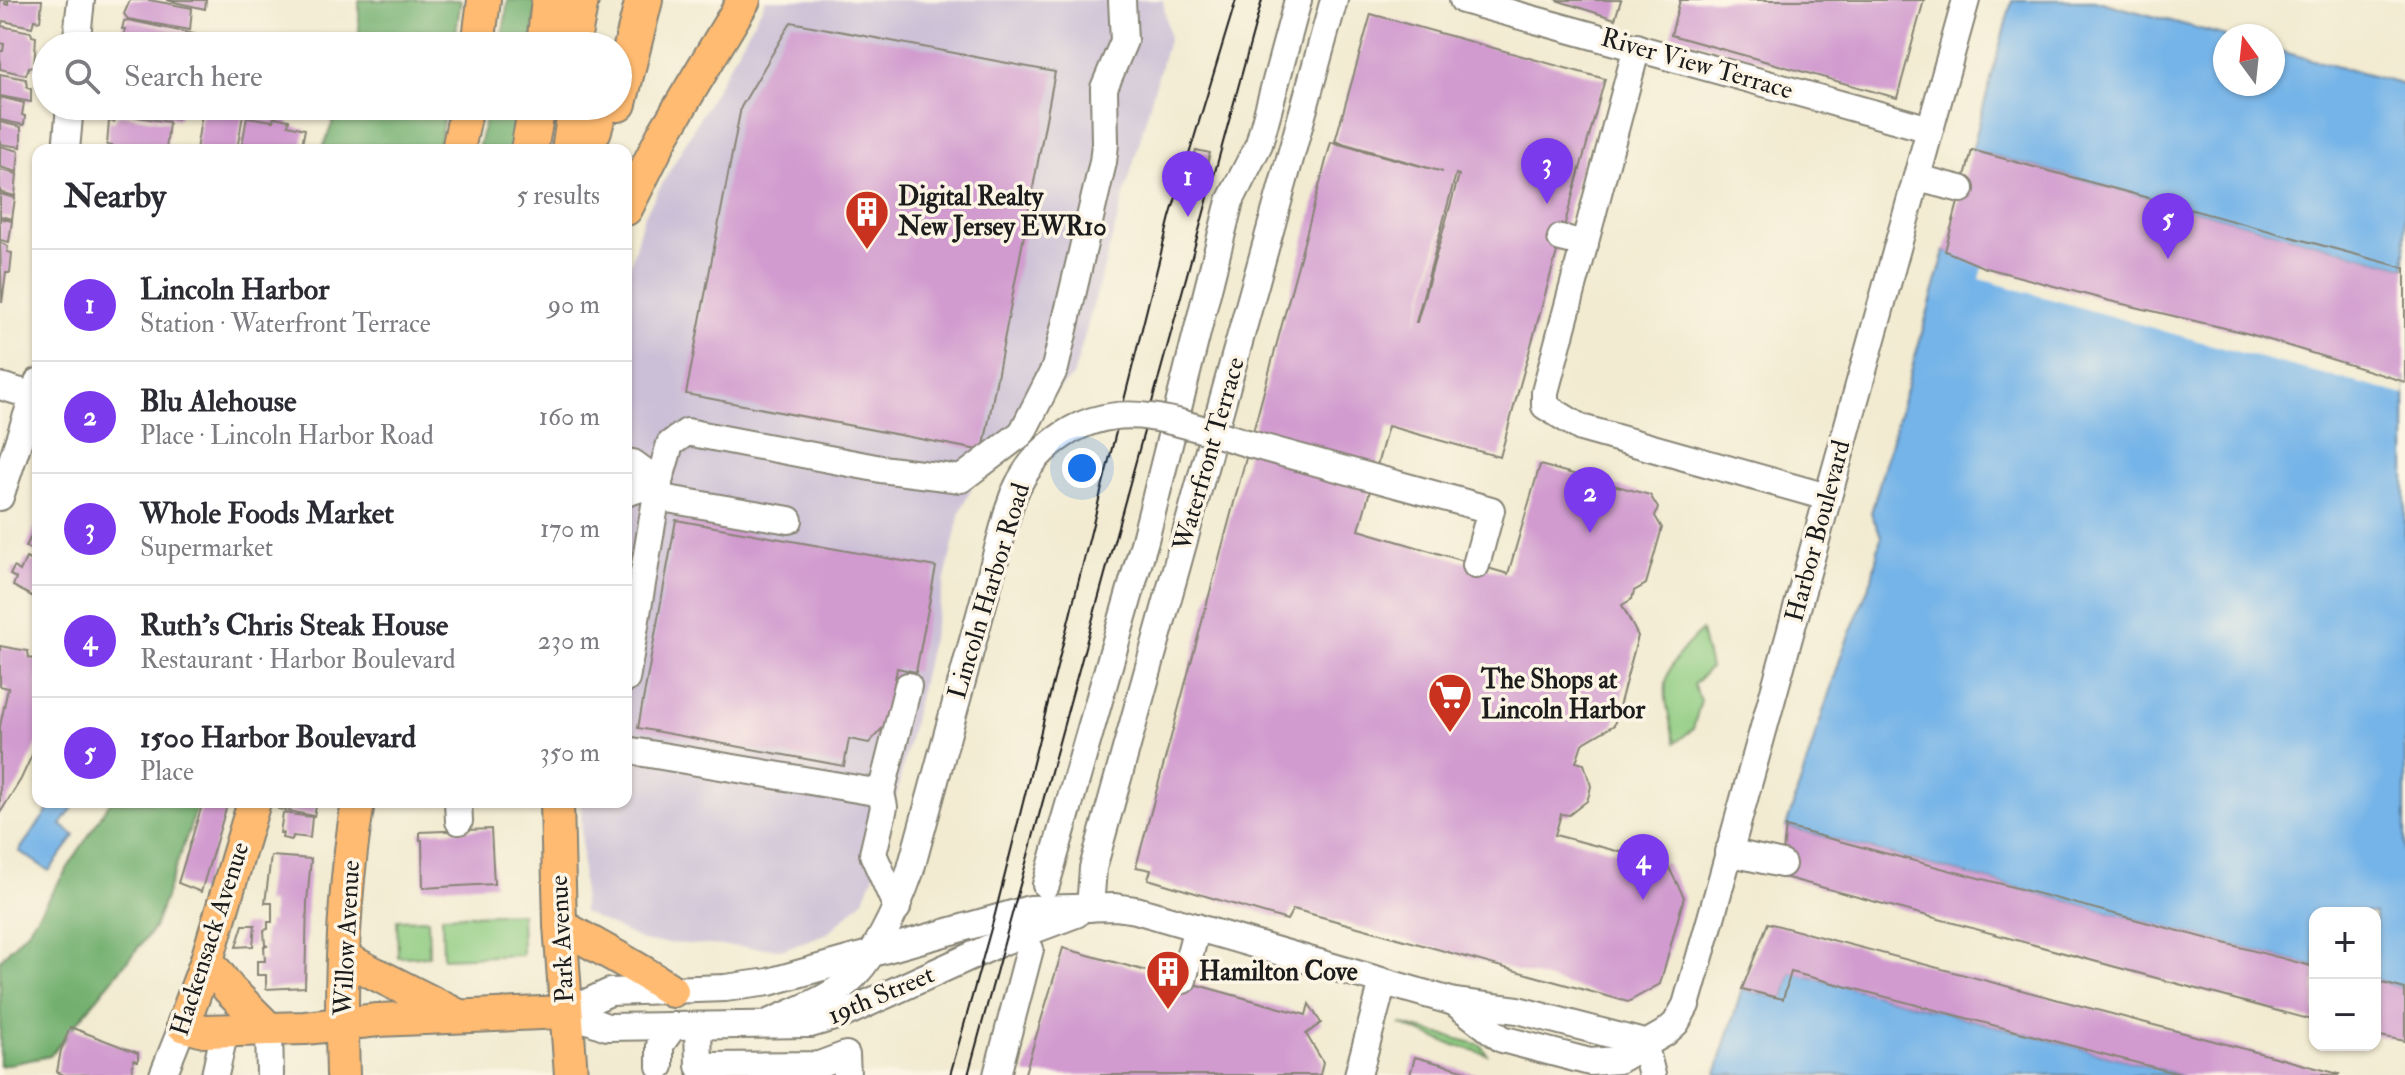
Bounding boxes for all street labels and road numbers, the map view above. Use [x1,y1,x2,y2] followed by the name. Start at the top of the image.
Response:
[1597,21,1797,107] street label: River View Terrace
[1166,353,1252,555] street label: Waterfront Terrace
[1778,437,1858,625] street label: Harbor Boulevard
[941,479,1037,703] street label: Lincoln Harbor Road
[164,838,256,1040] street label: Hackensack Avenue
[327,859,367,1018] street label: Willow Avenue
[543,874,581,1004] street label: Park Avenue
[823,958,939,1032] street label: 19th Street

